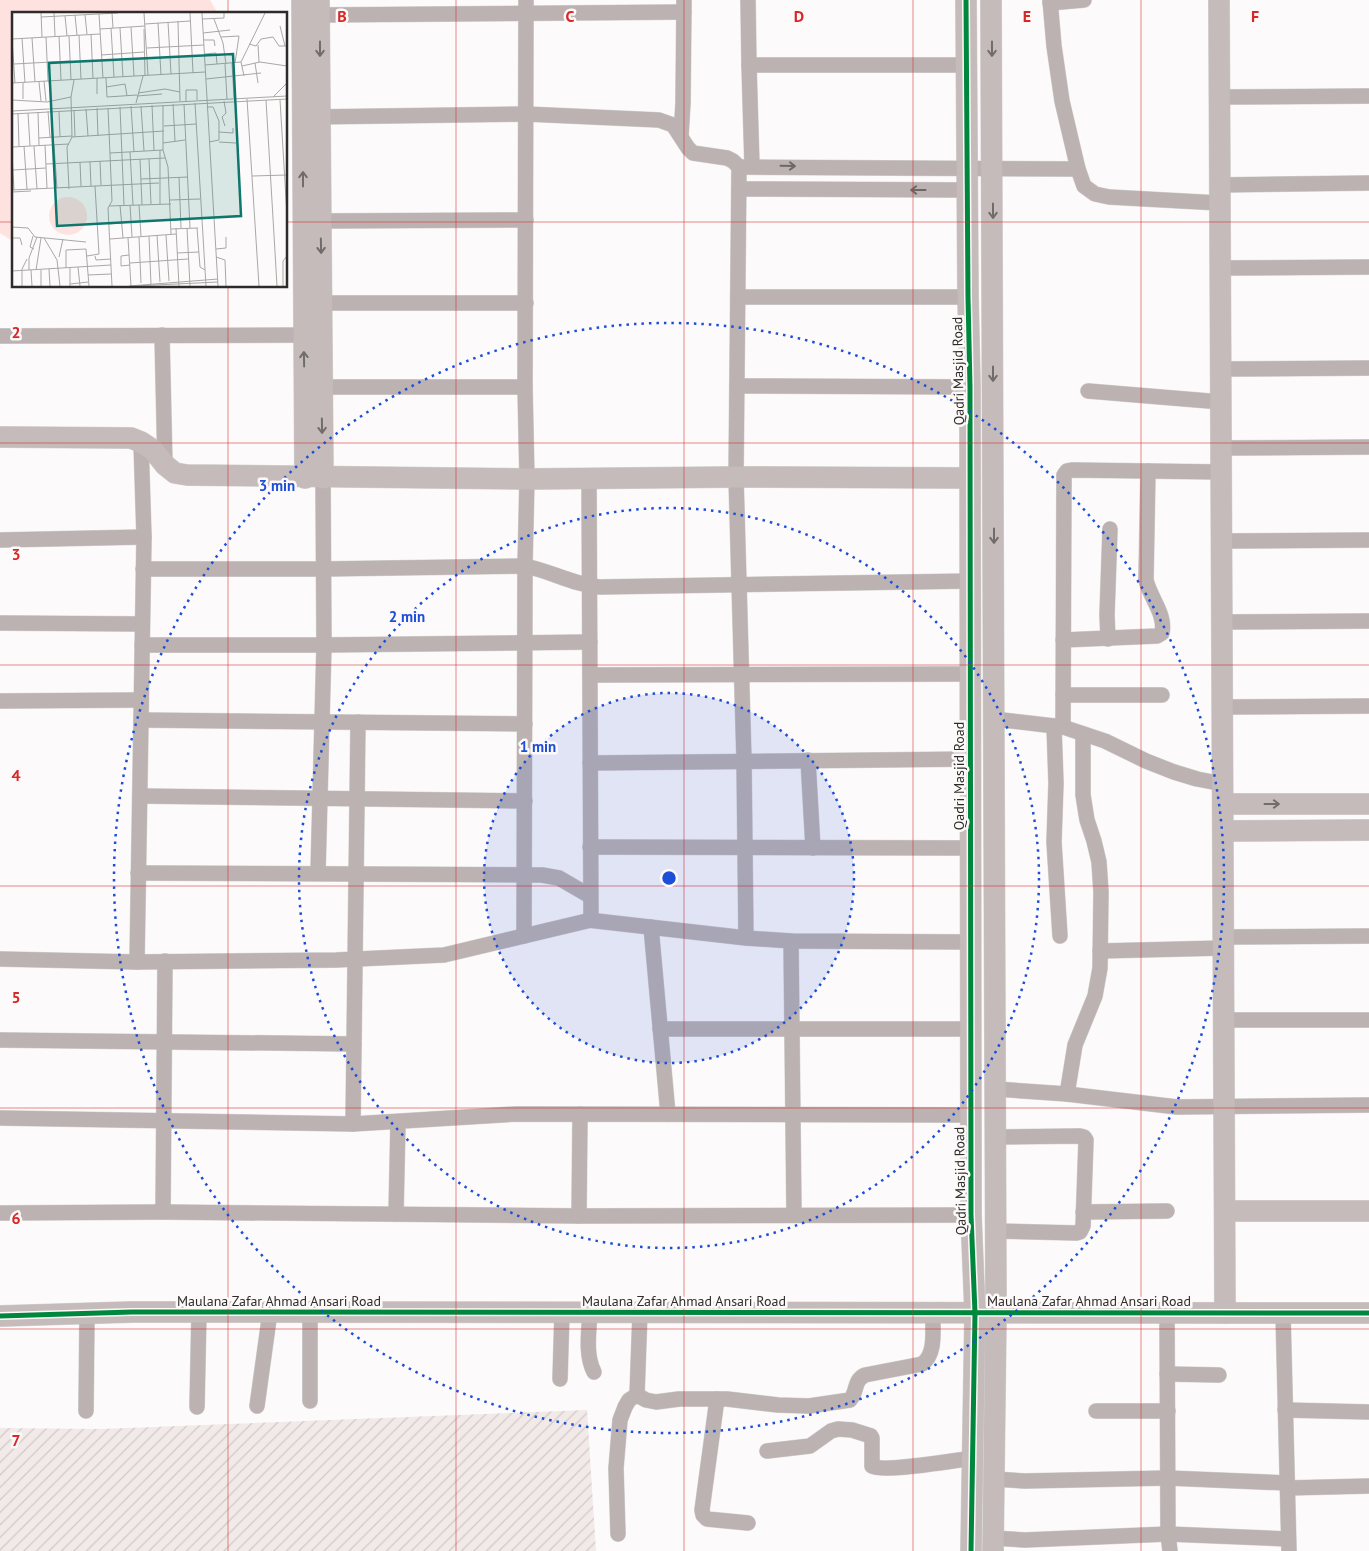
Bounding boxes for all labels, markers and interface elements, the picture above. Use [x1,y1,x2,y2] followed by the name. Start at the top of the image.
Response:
[337,6,347,26] text: B
[566,6,575,26] text: C
[794,6,804,26] text: D
[1023,6,1031,26] text: E
[1251,6,1259,26] text: F
[12,12,288,288] inset map
[315,40,325,56] one-way arrow
[987,40,997,56] one-way arrow
[780,161,796,171] one-way arrow
[298,171,308,188] one-way arrow
[911,185,927,195] one-way arrow
[988,202,998,219] one-way arrow
[316,238,326,254] one-way arrow
[948,317,968,425] street label: Qadri Masjid Road
[11,322,21,342] text: 2
[299,351,308,367] one-way arrow
[988,365,998,381] one-way arrow
[318,418,327,434] one-way arrow
[259,476,295,495] text: 3 min
[989,528,998,544] one-way arrow
[11,544,21,564] text: 3
[389,607,425,626] text: 2 min
[950,722,968,830] street label: Qadri Masjid Road
[520,737,556,756] text: 1 min
[11,765,21,785] text: 4
[1264,799,1280,809] one-way arrow
[660,869,678,887] centre of rings
[11,987,21,1007] text: 5
[950,1127,970,1235] street label: Qadri Masjid Road
[11,1208,21,1228] text: 6
[177,1292,381,1310] street label: Maulana Zafar Ahmad Ansari Road
[582,1292,786,1310] street label: Maulana Zafar Ahmad Ansari Road
[987,1292,1191,1310] street label: Maulana Zafar Ahmad Ansari Road
[11,1430,21,1450] text: 7

